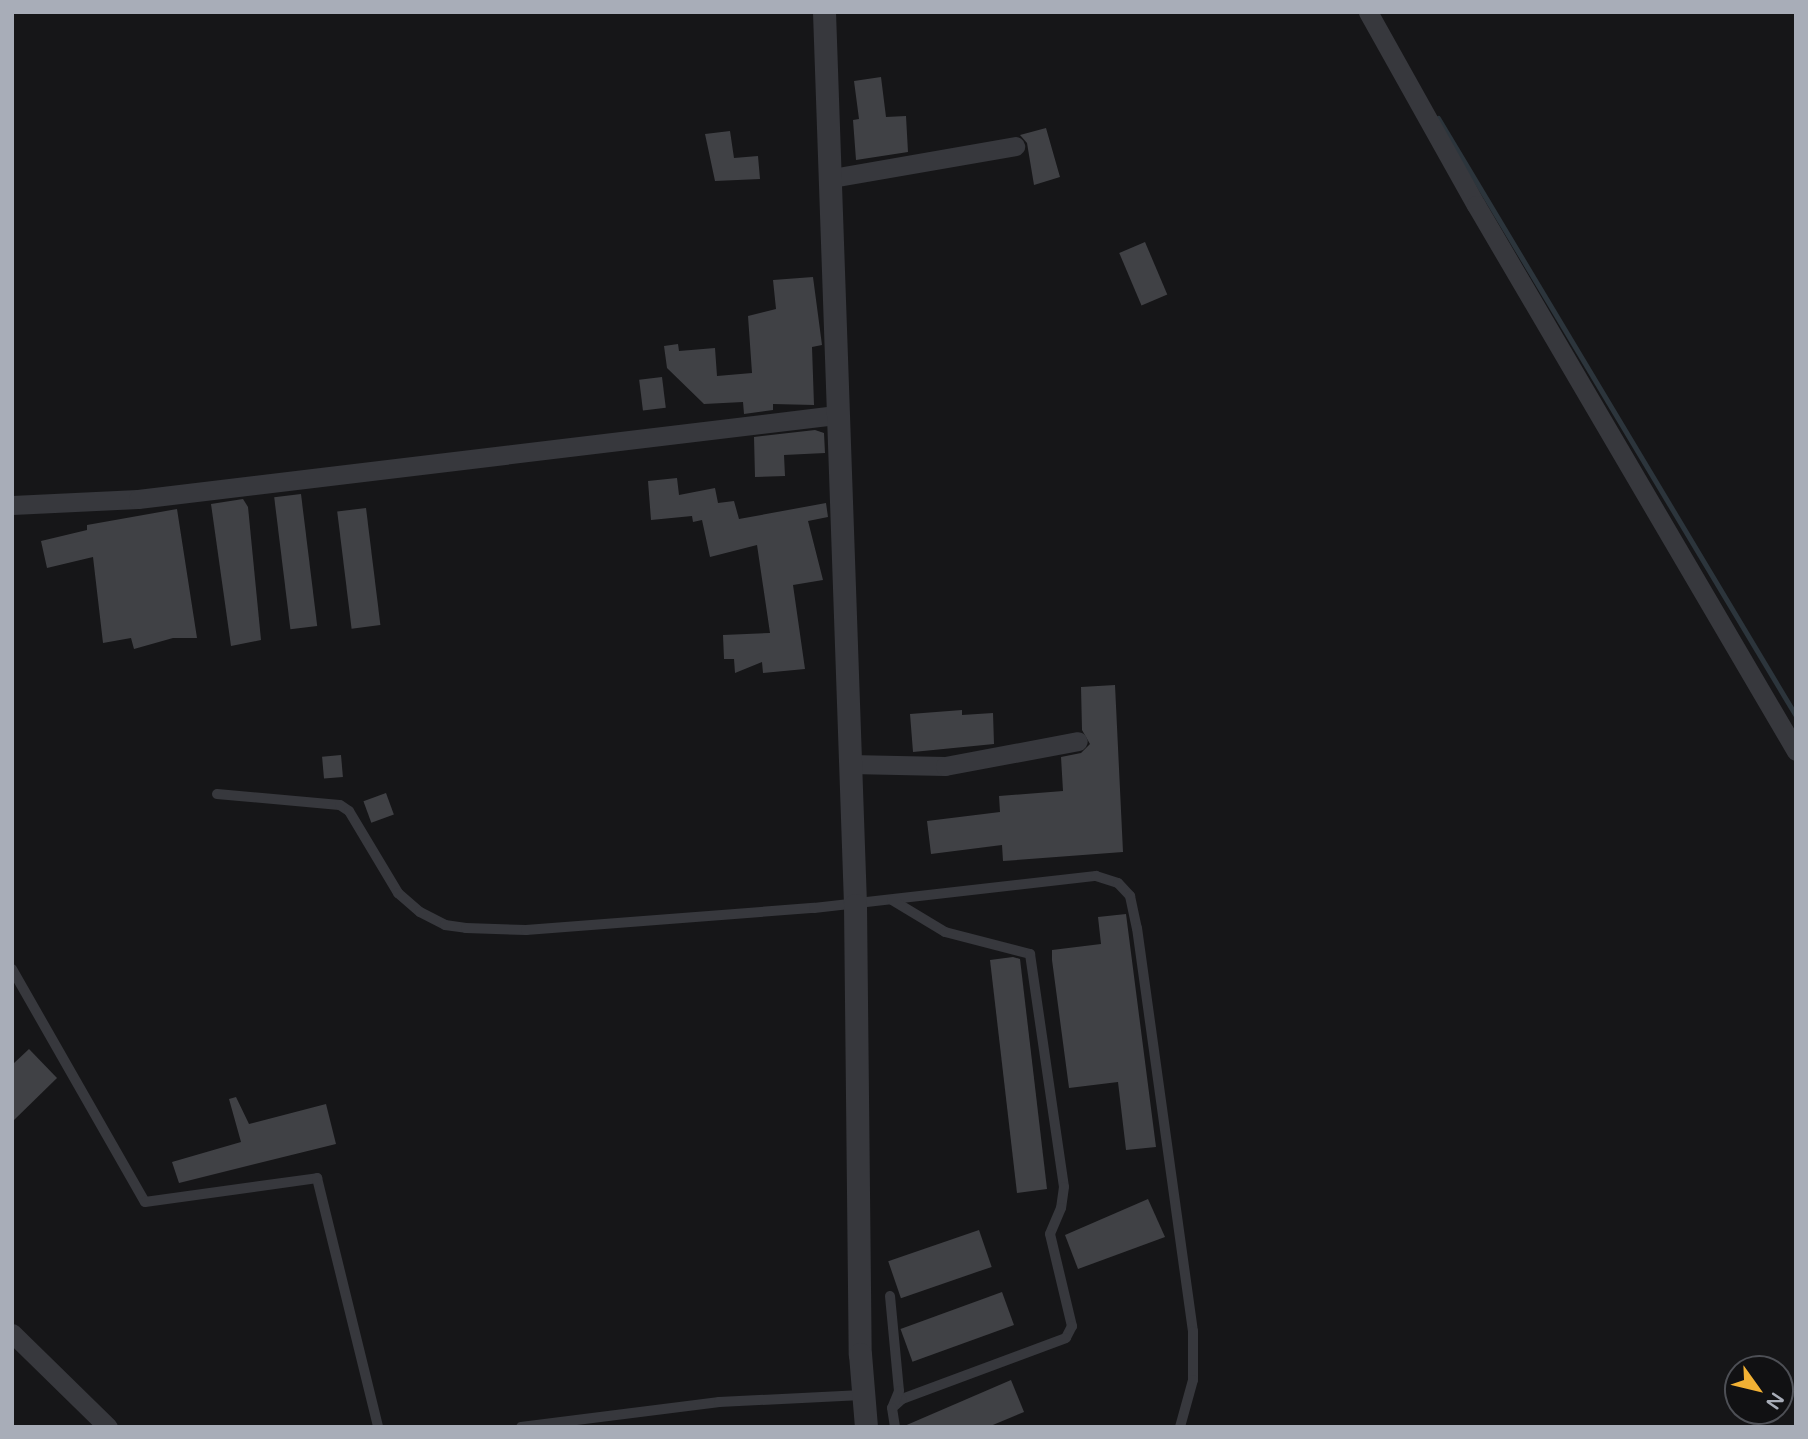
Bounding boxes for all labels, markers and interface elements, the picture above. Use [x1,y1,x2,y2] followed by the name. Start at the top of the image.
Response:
[1724,1355,1794,1425] north arrow
[1761,1388,1788,1413] text: N

